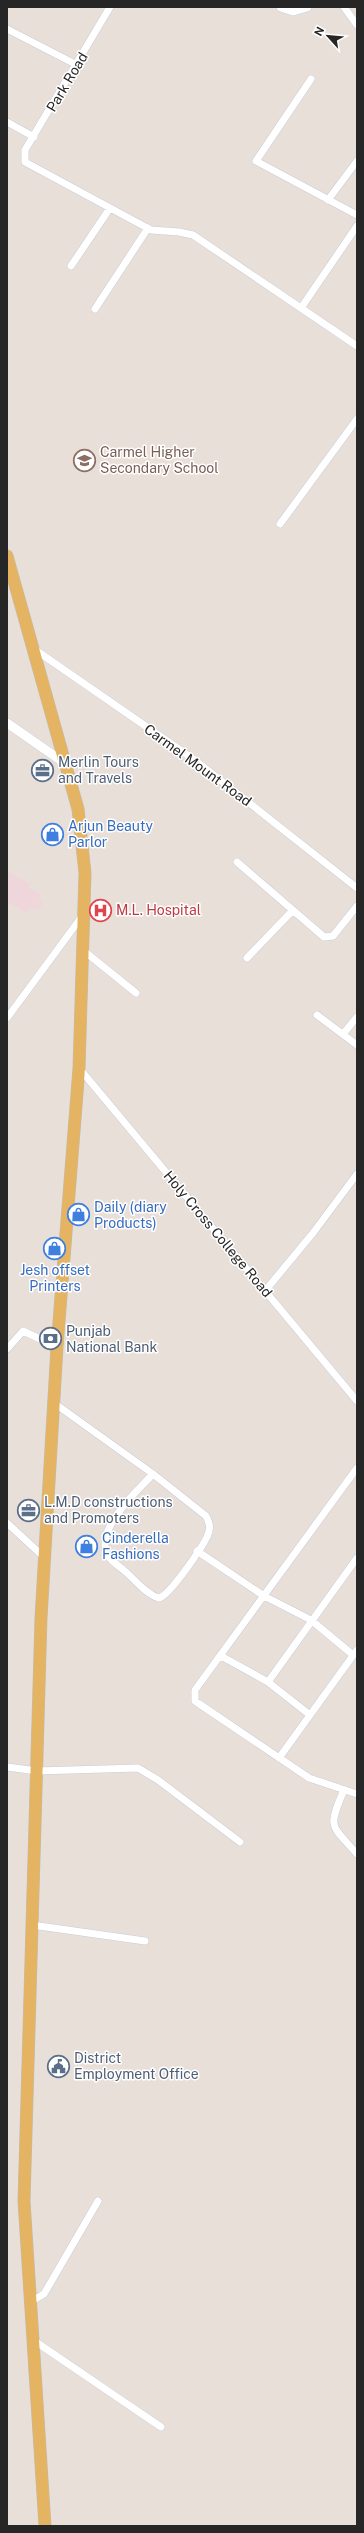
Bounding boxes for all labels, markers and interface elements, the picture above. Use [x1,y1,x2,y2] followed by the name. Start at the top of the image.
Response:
[308,16,348,56] north arrow
[312,25,326,38] text: N
[43,49,91,115] street label: Park Road
[100,444,219,476] place label: Carmel Higher Secondary School
[72,447,98,473] school or university icon: Carmel Higher Secondary School
[141,721,255,809] street label: Carmel Mount Road
[58,754,139,786] place label: Merlin Tours and Travels
[29,757,55,783] office icon: Merlin Tours and Travels
[68,818,153,850] place label: Arjun Beauty Parlor
[40,821,66,847] shop icon: Arjun Beauty Parlor
[88,897,114,923] hospital icon: M.L. Hospital
[116,902,201,918] place label: M.L. Hospital
[160,1168,276,1300] street label: Holy Cross College Road
[94,1199,167,1231] place label: Daily (diary Products)
[66,1202,92,1228] shop icon: Daily (diary Products)
[42,1235,68,1261] shop icon: Jesh offset Printers
[20,1262,90,1294] place label: Jesh offset Printers
[66,1323,157,1355] place label: Punjab National Bank
[37,1326,63,1352] bank icon: Punjab National Bank
[44,1494,173,1526] place label: L.M.D constructions and Promoters
[15,1497,41,1523] office icon: L.M.D constructions and Promoters
[102,1530,169,1562] place label: Cinderella Fashions
[74,1533,100,1559] shop icon: Cinderella Fashions
[74,2050,199,2082] place label: District Employment Office
[46,2053,72,2079] public building icon: District Employment Office

